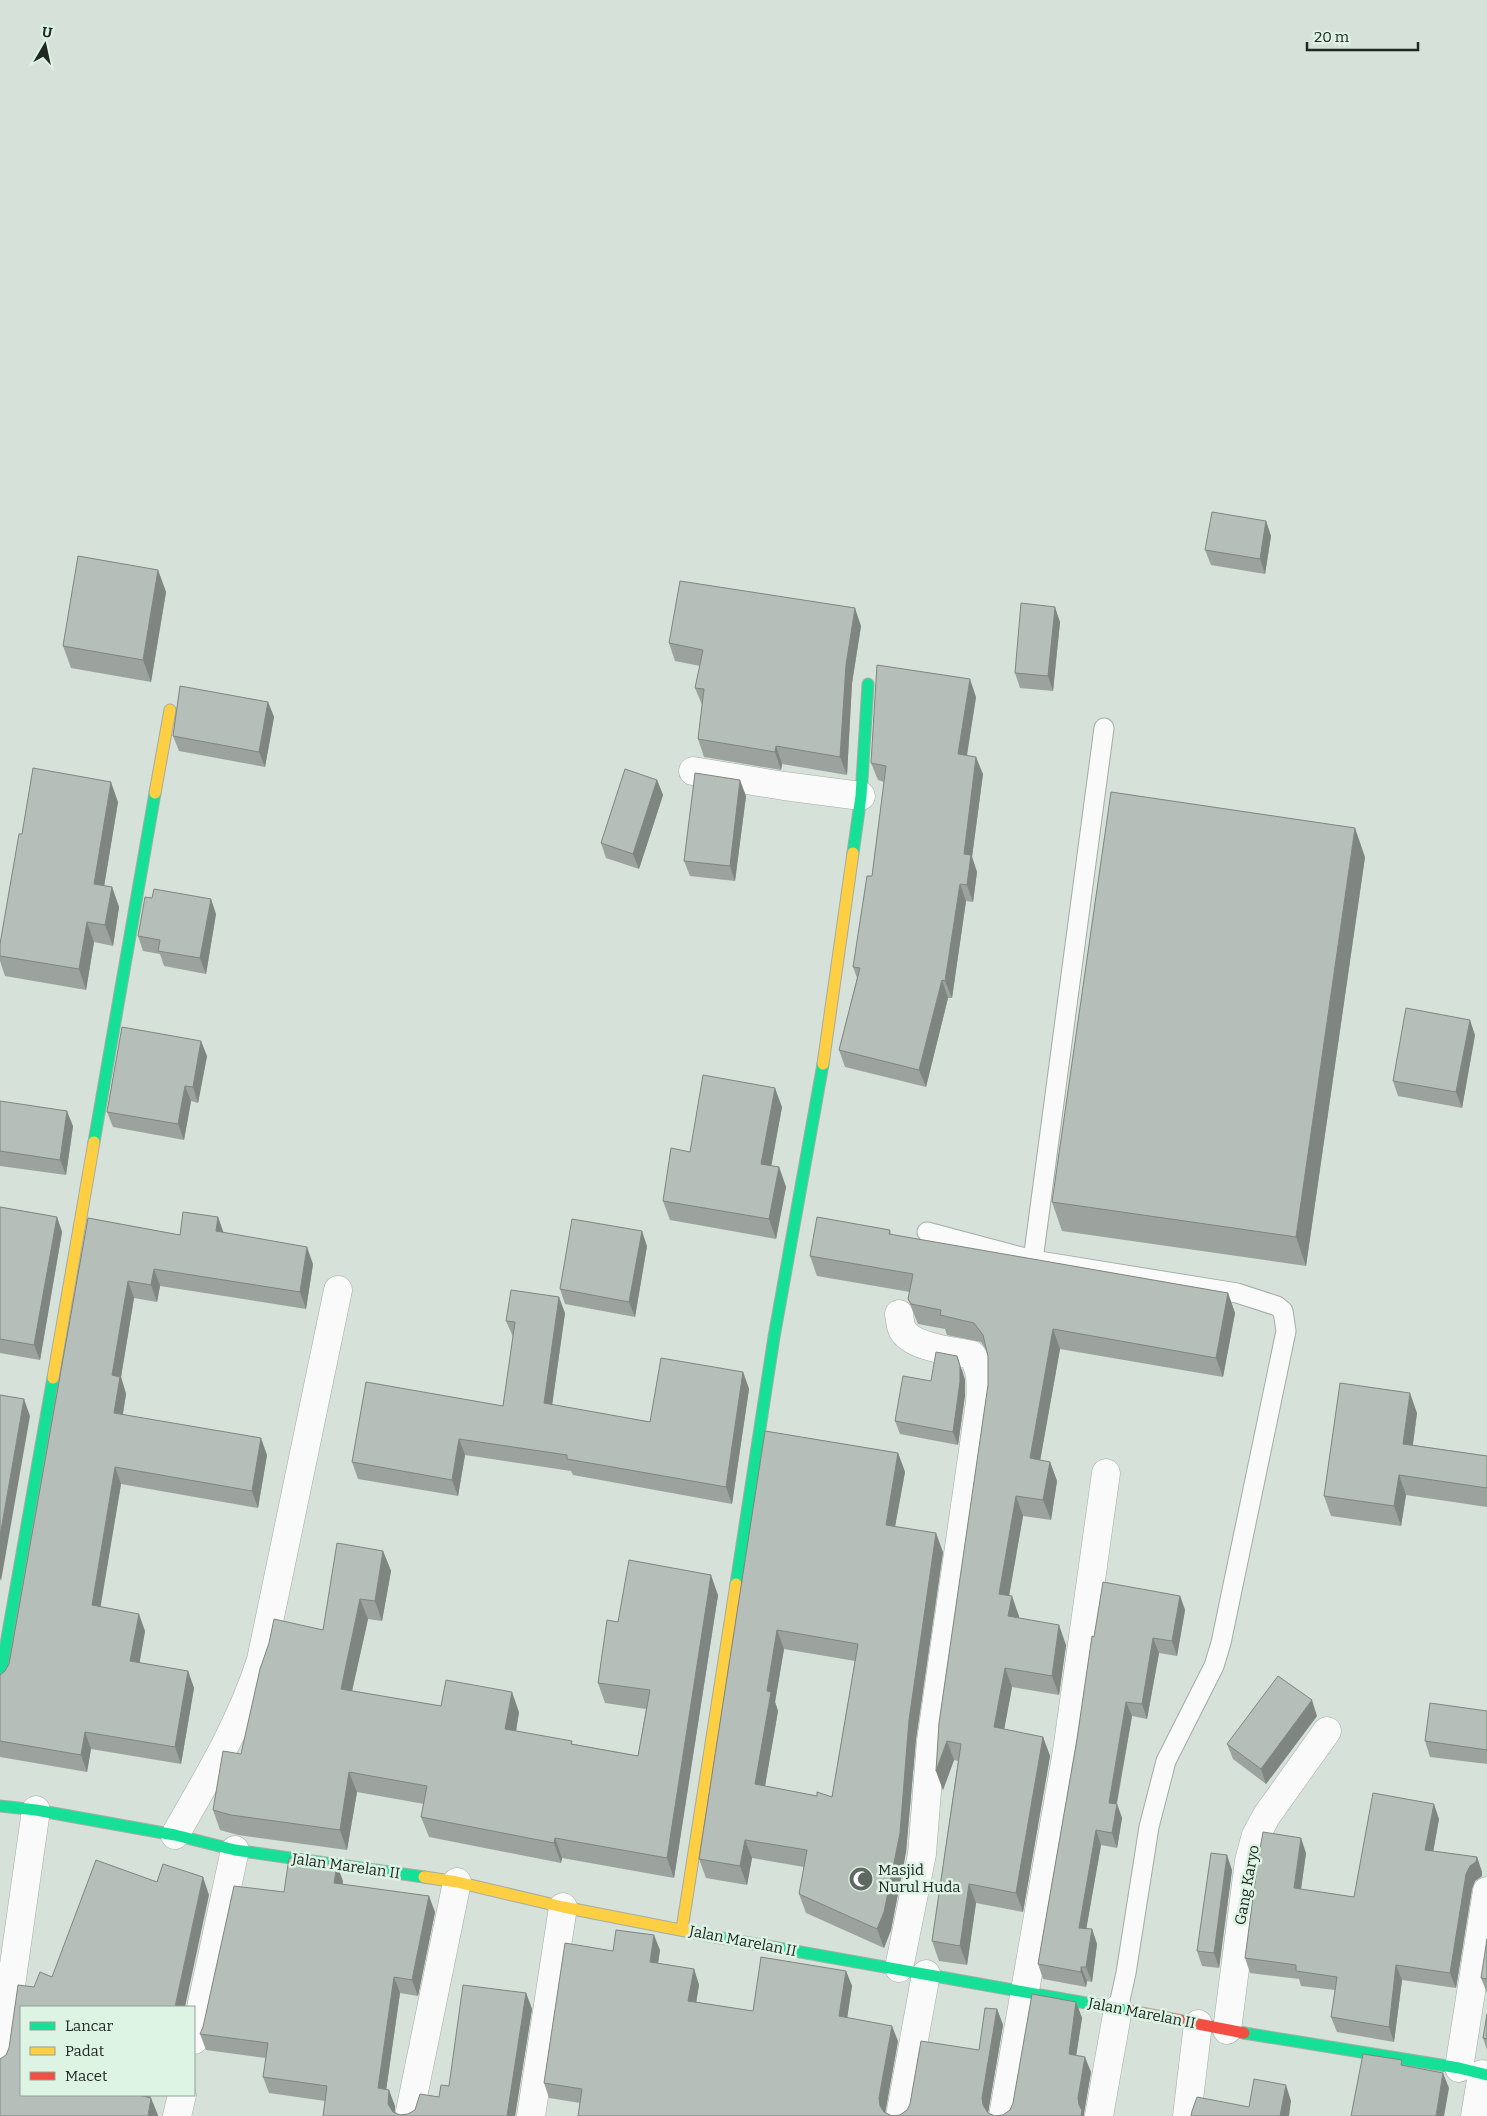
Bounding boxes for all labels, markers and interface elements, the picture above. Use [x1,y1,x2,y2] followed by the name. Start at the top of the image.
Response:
[20,20,70,70] north arrow
[1307,20,1418,52] scale bar
[40,23,54,42] text: U
[1314,28,1350,46] text: 20 m
[1231,1843,1263,1927] street label: Gang Karyo
[290,1849,401,1882] street label: Jalan Marelan II
[878,1861,961,1896] place label: Masjid Nurul Huda
[848,1866,874,1892] mosque icon: Masjid Nurul Huda
[687,1922,798,1960] street label: Jalan Marelan II
[1086,1994,1197,2032] street label: Jalan Marelan II
[20,2006,195,2096] legend
[65,2017,113,2035] text: Lancar
[65,2042,105,2060] text: Padat
[65,2067,108,2085] text: Macet

